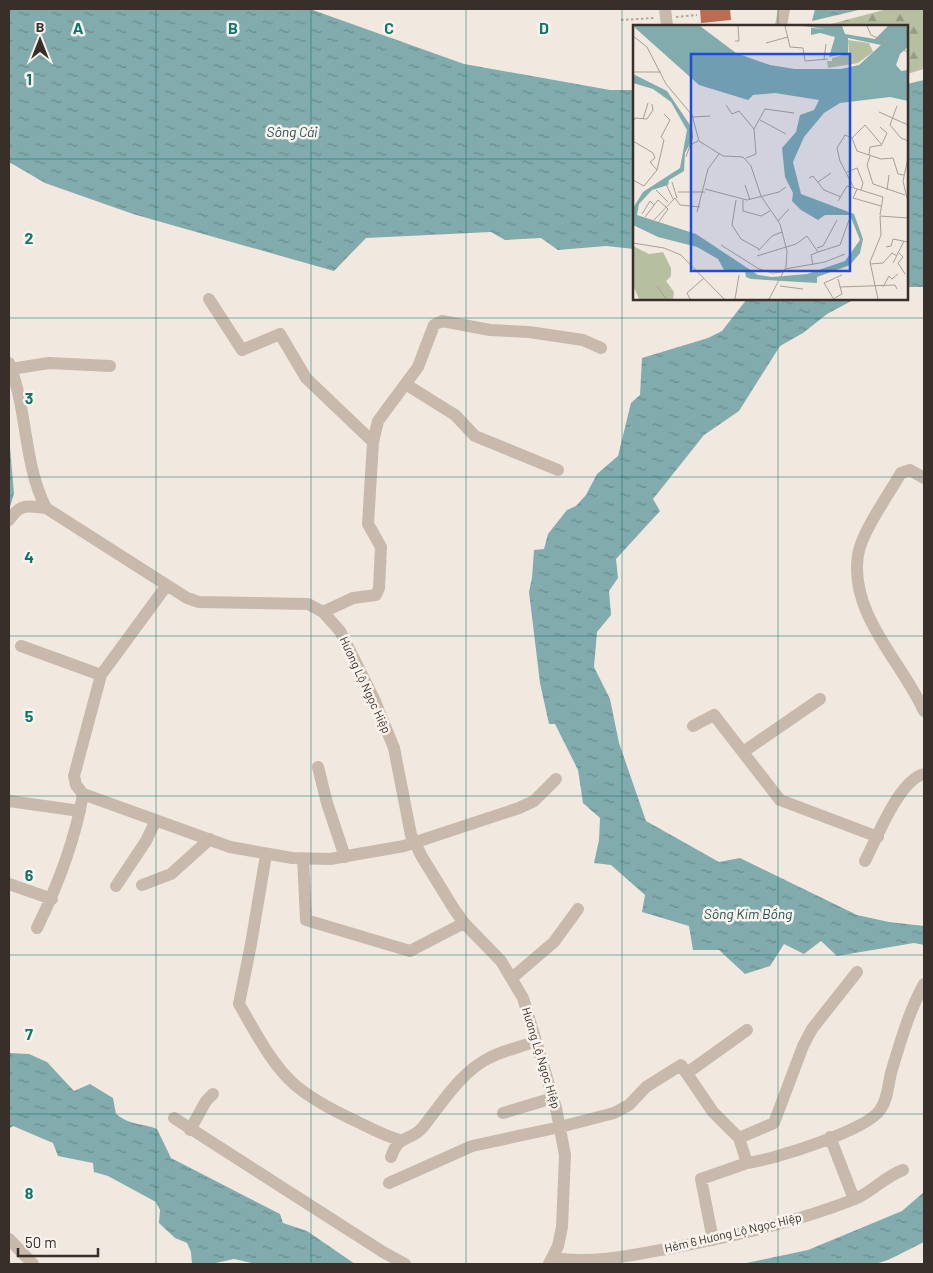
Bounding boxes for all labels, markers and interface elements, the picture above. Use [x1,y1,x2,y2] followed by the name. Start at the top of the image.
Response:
[15,15,65,65] north arrow
[36,18,44,35] text: B
[73,18,84,37] text: A
[228,18,238,37] text: B
[384,18,394,37] text: C
[539,18,549,37] text: D
[633,25,908,300] inset map
[26,69,32,88] text: 1
[266,123,318,140] water label: Sông Cái
[25,228,34,247] text: 2
[25,388,33,407] text: 3
[24,547,34,566] text: 4
[337,634,394,735] street label: Hương Lộ Ngọc Hiệp
[25,706,34,725] text: 5
[25,865,34,884] text: 6
[704,905,792,922] water label: Sông Kim Bồng
[520,1005,564,1110] street label: Hương Lộ Ngọc Hiệp
[25,1024,33,1043] text: 7
[25,1183,34,1202] text: 8
[663,1209,803,1255] street label: Hẻm 6 Hương Lộ Ngọc Hiệp
[18,1226,98,1258] scale bar
[25,1233,57,1251] text: 50 m

